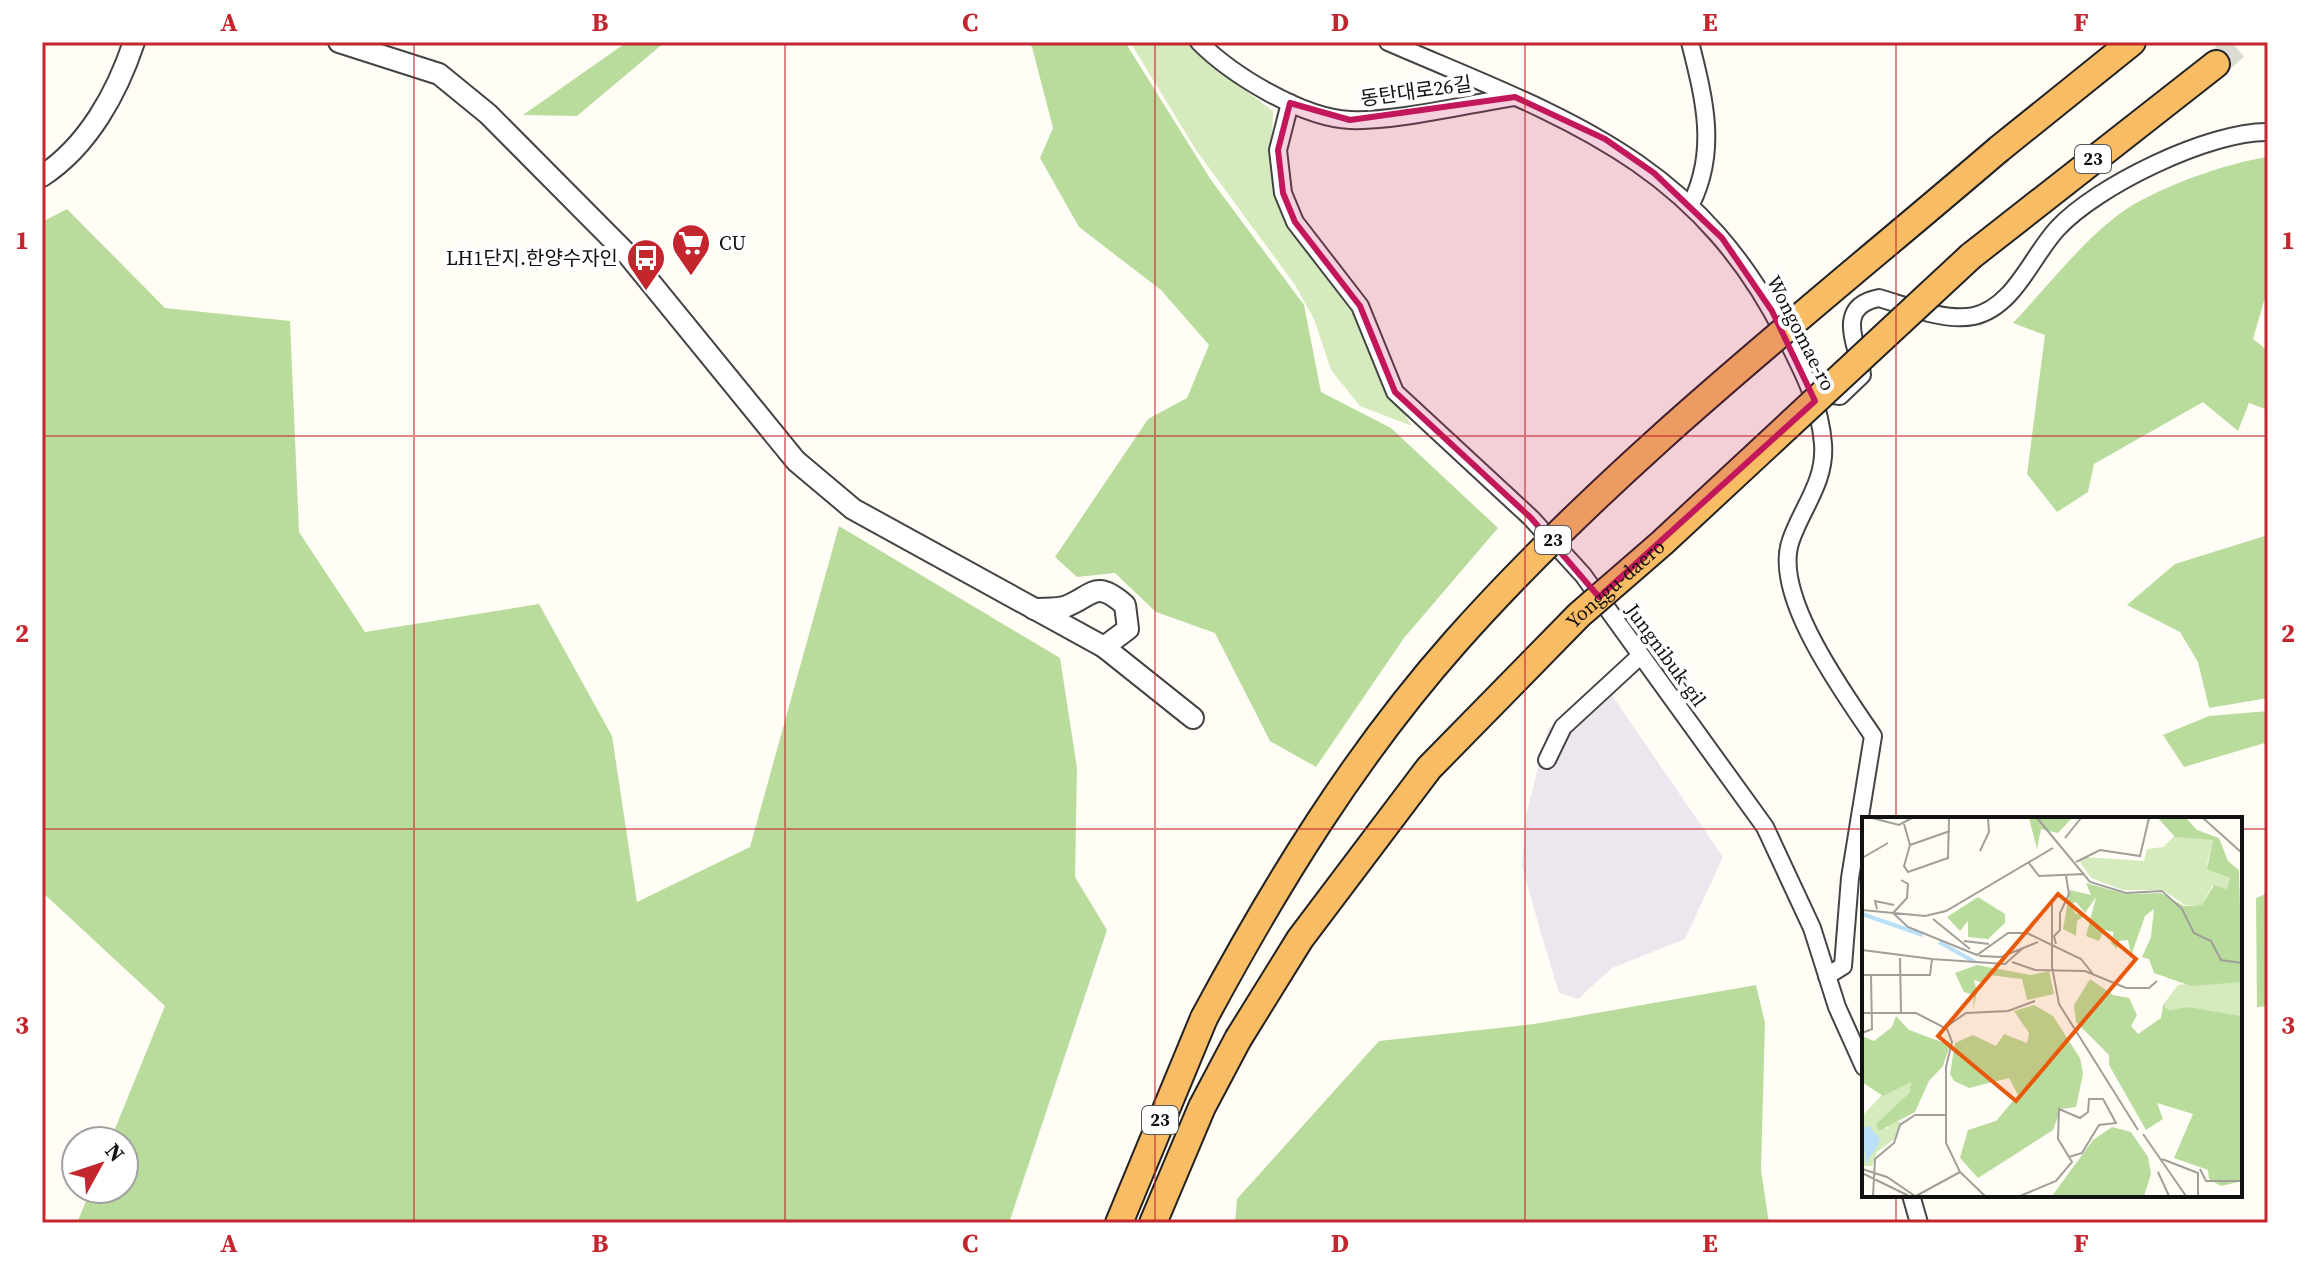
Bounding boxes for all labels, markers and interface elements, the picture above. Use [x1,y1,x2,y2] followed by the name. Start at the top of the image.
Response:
[220,4,238,40] text: A
[592,4,609,40] text: B
[962,4,978,40] text: C
[1331,4,1349,40] text: D
[1702,4,1718,40] text: E
[2073,4,2089,40] text: F
[1359,69,1473,113] street label: 동탄대로26길
[2075,145,2111,173] road number: 23
[15,222,29,258] text: 1
[670,222,712,277] supermarket icon: CU
[2281,222,2295,258] text: 1
[719,229,746,257] place label: CU
[625,237,667,292] bus stop icon: LH1단지.한양수자인
[446,244,618,272] place label: LH1단지.한양수자인
[1760,270,1842,396] street label: Wongomae-ro
[1535,526,1571,554] road number: 23
[1559,533,1671,635] street label: Yonggu-daero
[1618,597,1713,712] street label: Jungnibuk-gil
[15,615,29,651] text: 2
[2281,615,2295,651] text: 2
[1862,817,2242,1197] inset map
[15,1007,29,1043] text: 3
[2281,1007,2295,1043] text: 3
[1142,1106,1178,1134] road number: 23
[60,1125,140,1205] north arrow
[99,1136,132,1168] text: N
[220,1225,238,1261] text: A
[592,1225,609,1261] text: B
[962,1225,978,1261] text: C
[1331,1225,1349,1261] text: D
[1702,1225,1718,1261] text: E
[2073,1225,2089,1261] text: F

